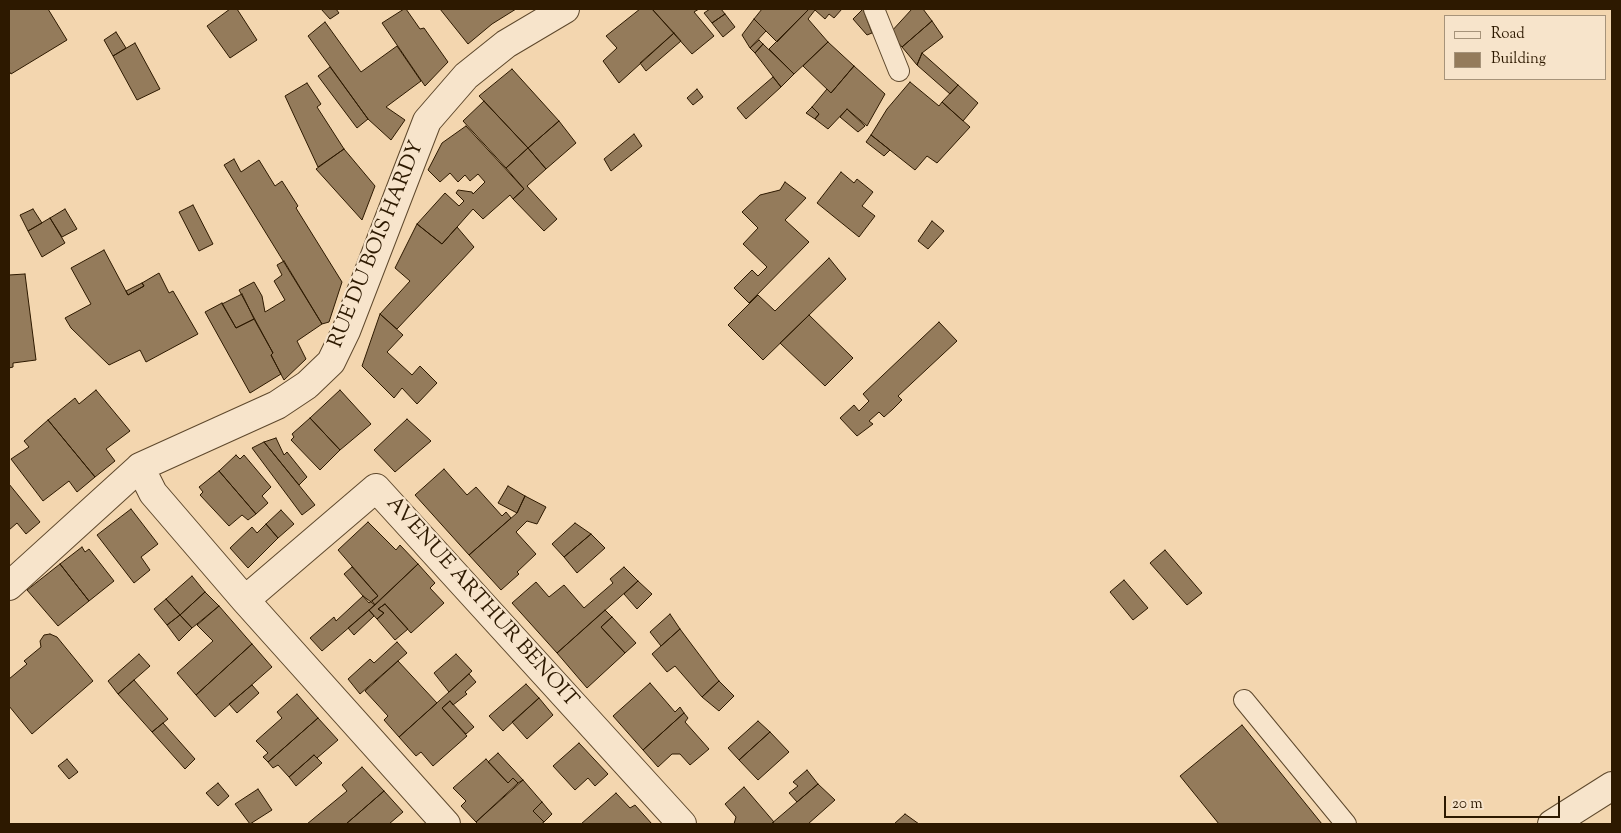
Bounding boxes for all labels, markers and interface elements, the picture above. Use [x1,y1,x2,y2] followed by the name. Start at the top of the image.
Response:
[1444,15,1606,80] legend
[1491,24,1525,45] text: Road
[1491,49,1546,70] text: Building
[325,138,431,352] street label: RUE DU BOIS HARDY
[380,492,582,714] street label: AVENUE ARTHUR BENOIT
[1446,786,1562,818] scale bar
[1452,794,1483,815] text: 20 m

